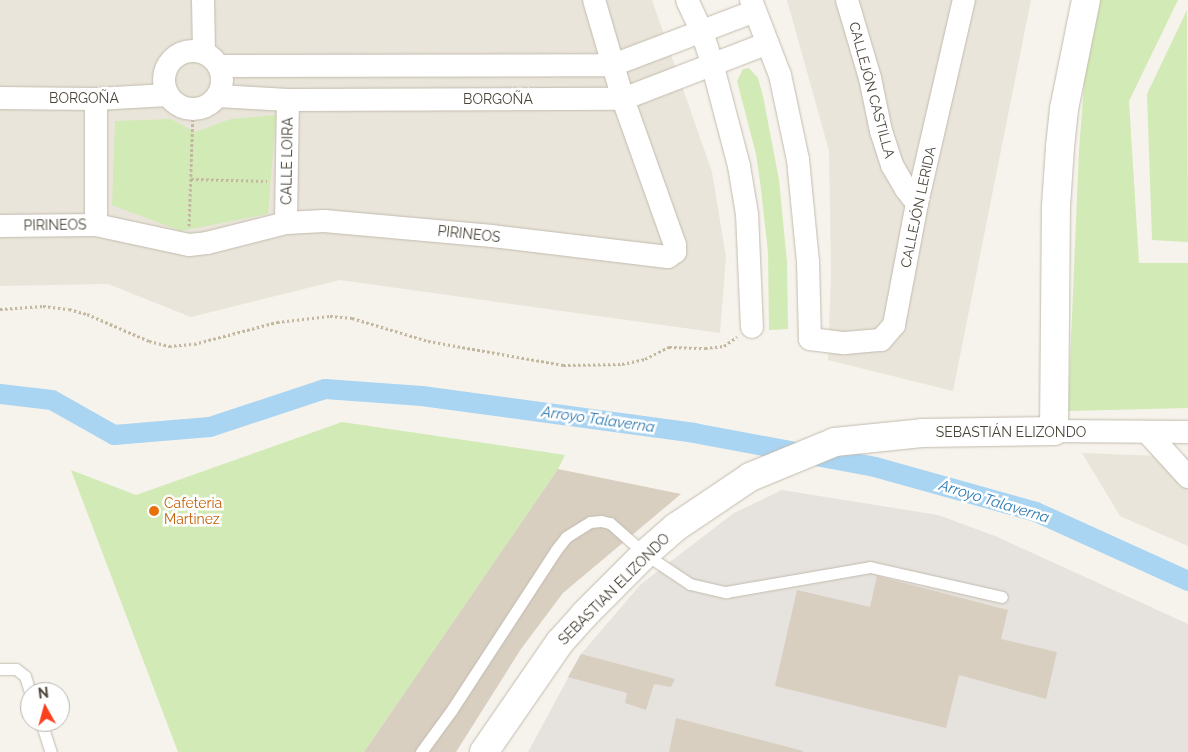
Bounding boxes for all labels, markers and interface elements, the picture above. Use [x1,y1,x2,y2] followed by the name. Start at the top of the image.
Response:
[846,20,898,160] street label: CALLEJÓN CASTILLA
[49,90,119,106] street label: BORGOÑA
[463,91,533,107] street label: BORGOÑA
[278,117,296,205] street label: CALLE LOIRA
[897,145,939,269] street label: CALLEJÓN LERIDA
[23,216,87,234] street label: PIRINEOS
[437,222,501,246] street label: PIRINEOS
[540,403,656,437] water label: Arroyo Talaverna
[936,424,1086,440] street label: SEBASTIÁN ELIZONDO
[937,477,1051,527] water label: Arroyo Talaverna
[164,495,222,528] place label: Cafeteria Martinez
[148,505,160,517] marker: Cafeteria Martinez
[555,530,673,648] street label: SEBASTIAN ELIZONDO
[20,682,70,732] north arrow
[37,685,50,702] text: N

